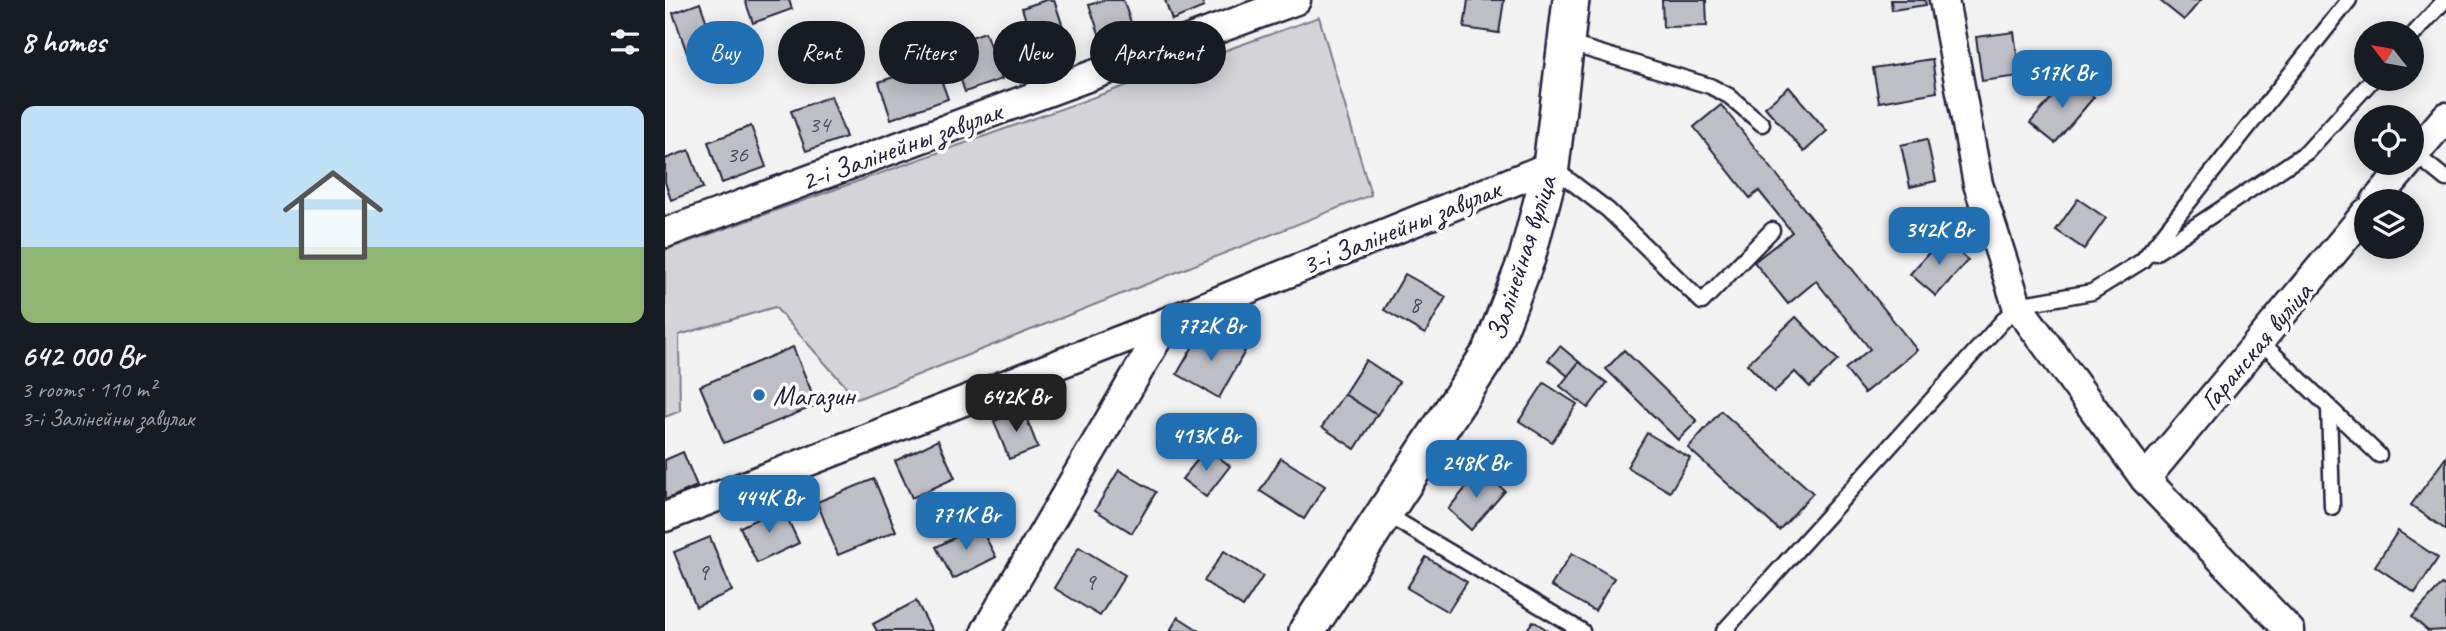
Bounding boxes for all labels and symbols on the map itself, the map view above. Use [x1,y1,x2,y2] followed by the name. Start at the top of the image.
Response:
[2354,21,2424,91] north arrow
[1997,50,2127,110] pin: 517K Br
[796,93,1009,199] street label: 2-і Залінейны завулак
[808,109,832,139] house number: 34
[726,139,749,169] house number: 36
[1297,170,1508,284] street label: 3-і Залінейны завулак
[1478,170,1565,345] street label: Залінейная вуліца
[1874,208,2004,267] pin: 342K Br
[2192,273,2321,417] street label: Гаранская вуліца
[1410,289,1423,319] house number: 8
[1146,304,1276,363] pin: 772K Br
[951,374,1081,434] pin: 642K Br
[773,378,857,413] place label: Магазин
[751,387,767,403] marker: Магазин
[1141,414,1271,473] pin: 413K Br
[1411,440,1541,500] pin: 248K Br
[704,476,834,535] pin: 444K Br
[901,492,1031,552] pin: 771K Br
[698,557,711,587] house number: 9
[1085,567,1098,597] house number: 9

